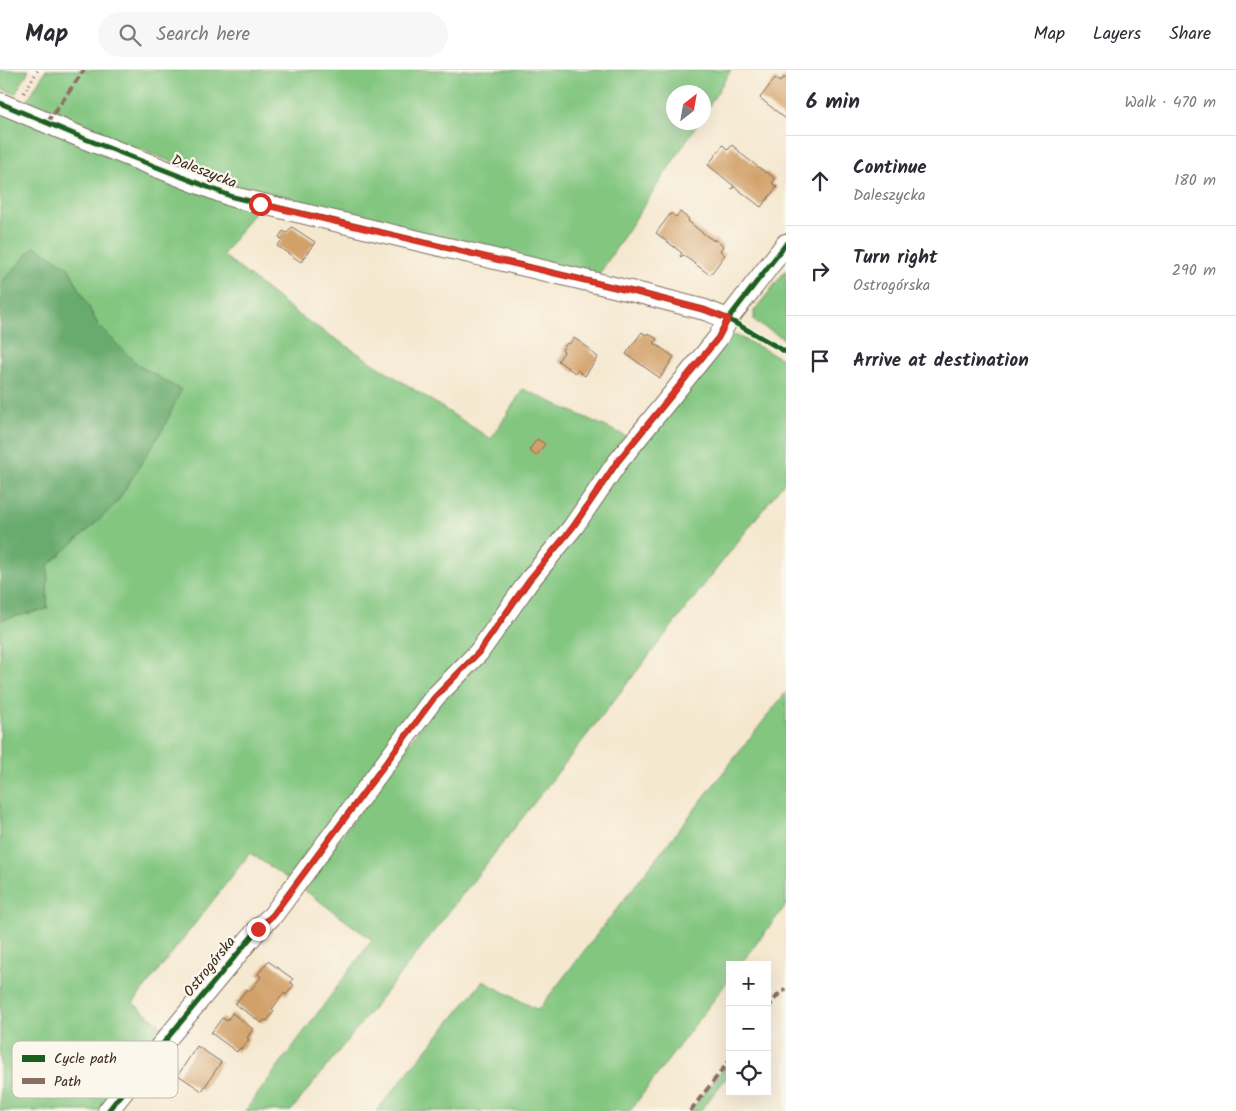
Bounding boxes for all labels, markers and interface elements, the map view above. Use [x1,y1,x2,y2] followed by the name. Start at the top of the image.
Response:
[98,12,448,57] search box
[25,15,68,54] text: Map
[156,20,250,50] text: Search here
[1034,20,1065,49] text: Map
[1093,20,1141,49] text: Layers
[1169,20,1211,49] text: Share
[116,21,144,49] icon: search
[666,85,711,130] north arrow
[806,86,860,119] text: 6 min
[1125,90,1216,115] text: Walk · 470 m
[168,149,240,195] street label: Daleszycka
[853,153,926,183] text: Continue
[806,167,834,195] icon: ahead
[1174,168,1216,193] text: 180 m
[853,183,925,208] text: Daleszycka
[249,193,272,216] route start
[853,243,938,273] text: Turn right
[806,257,834,285] icon: right
[1172,258,1216,283] text: 290 m
[853,273,930,298] text: Ostrogórska
[853,346,1029,376] text: Arrive at destination
[806,347,834,375] icon: arrive
[247,918,270,941] route end
[178,931,242,1003] street label: Ostrogórska
[726,961,771,1096] map controls
[726,961,771,1006] button: +
[726,1006,771,1051] button: −
[12,1041,178,1098] legend
[54,1048,117,1070] text: Cycle path
[726,1051,771,1096] button: locate
[54,1071,81,1093] text: Path

